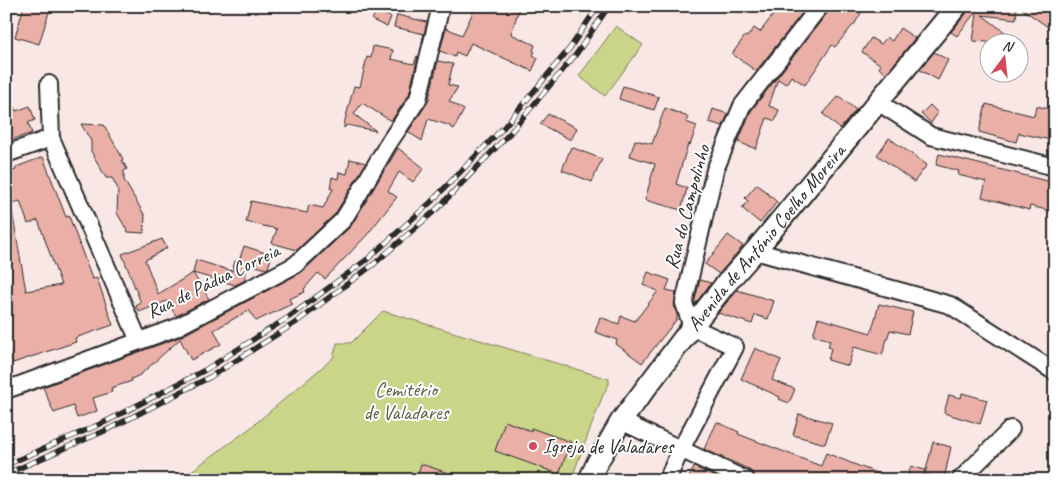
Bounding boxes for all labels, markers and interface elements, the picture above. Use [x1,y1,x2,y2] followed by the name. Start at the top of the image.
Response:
[978,32,1028,82] north arrow
[1001,37,1016,56] text: N
[681,138,852,336] street label: Avenida de António Coelho Moreira
[658,141,716,272] street label: Rua do Campolinho
[142,237,285,324] street label: Rua de Pádua Correia
[364,377,451,425] park label: Cemitério de Valadares
[543,434,675,459] place label: Igreja de Valadares
[527,440,539,452] marker: Igreja de Valadares

